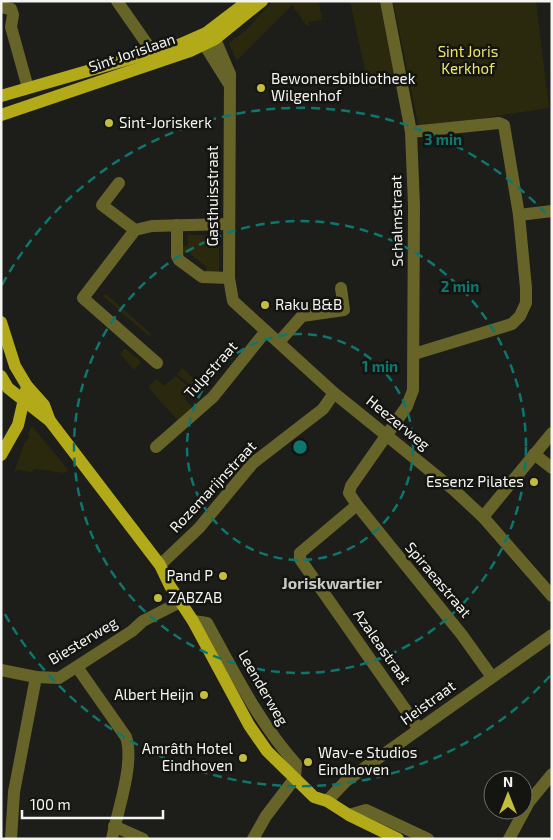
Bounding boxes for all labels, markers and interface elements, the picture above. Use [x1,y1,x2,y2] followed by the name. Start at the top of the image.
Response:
[86,29,177,75] street label: Sint Jorislaan
[438,42,498,77] park label: Sint Joris Kerkhof
[271,69,416,104] place label: Bewonersbibliotheek Wilgenhof
[255,82,267,94] marker: Bewonersbibliotheek Wilgenhof
[119,113,212,131] place label: Sint-Joriskerk
[103,117,115,129] marker: Sint-Joriskerk
[424,130,462,148] text: 3 min
[203,145,221,247] street label: Gasthuisstraat
[386,175,406,267] street label: Schalmstraat
[441,277,479,295] text: 2 min
[275,295,342,313] place label: Raku B&B
[259,299,271,311] marker: Raku B&B
[180,337,241,402] street label: Tulpstraat
[362,357,398,375] text: 1 min
[363,391,435,454] street label: Heezerweg
[165,437,260,536] street label: Rozemarijnstraat
[291,438,309,456] centre of rings
[426,472,524,490] place label: Essenz Pilates
[528,476,540,488] marker: Essenz Pilates
[402,538,476,621] street label: Spiraeastraat
[166,566,213,584] place label: Pand P
[217,570,229,582] marker: Pand P
[282,573,382,592] district label: Joriskwartier
[168,588,222,606] place label: ZABZAB
[152,592,164,604] marker: ZABZAB
[350,605,415,688] street label: Azaleastraat
[45,612,121,668] street label: Biesterweg
[235,647,293,729] street label: Leenderweg
[396,676,459,728] street label: Heistraat
[114,685,194,704] place label: Albert Heijn
[198,689,210,701] marker: Albert Heijn
[142,739,234,774] place label: Amrâth Hotel Eindhoven
[318,743,417,778] place label: Wav-e Studios Eindhoven
[237,752,249,764] marker: Amrâth Hotel Eindhoven
[302,756,314,768] marker: Wav-e Studios Eindhoven
[483,770,533,820] north arrow
[503,773,513,790] text: N
[22,788,164,820] scale bar
[30,795,71,813] text: 100 m

